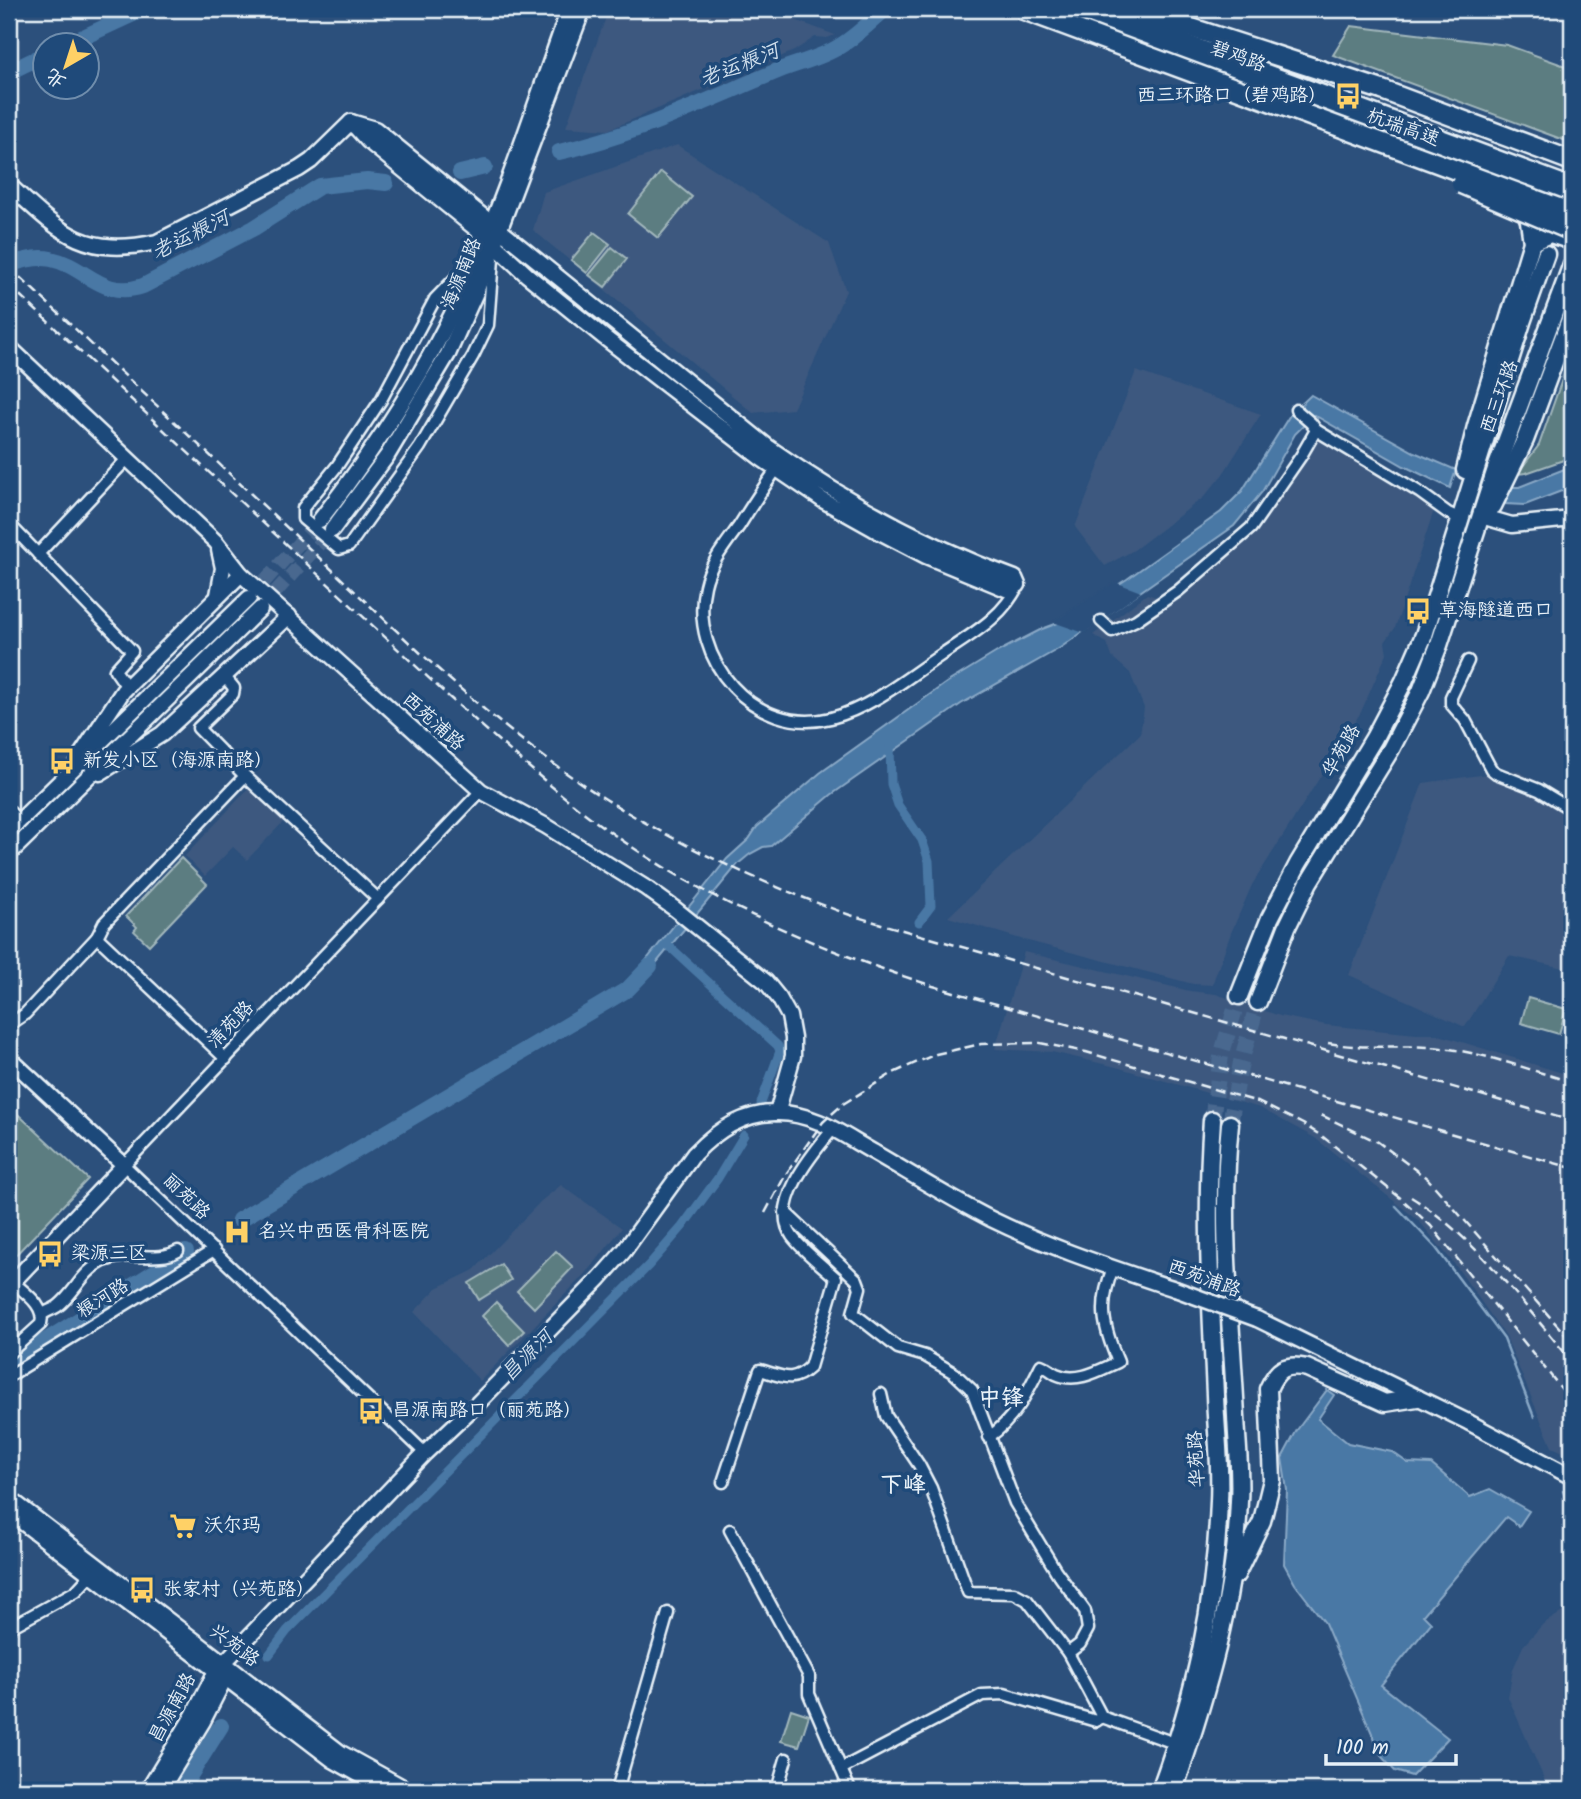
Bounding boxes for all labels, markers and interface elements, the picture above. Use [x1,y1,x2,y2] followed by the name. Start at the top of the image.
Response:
[32,32,102,102] north arrow
[1206,33,1270,81] street label: 碧鸡路
[695,34,788,97] water label: 老运粮河
[40,60,73,95] text: 北
[1137,81,1327,111] place label: 西三环路口（碧鸡路）
[1333,81,1363,111] bus stop icon: 西三环路口（碧鸡路）
[1362,101,1444,155] street label: 杭瑞高速
[146,201,239,270] water label: 老运粮河
[434,233,490,315] street label: 海源南路
[1473,356,1527,438] street label: 西三环路
[1403,596,1433,626] bus stop icon: 草海隧道西口
[1439,596,1553,626] place label: 草海隧道西口
[395,685,471,759] street label: 西苑浦路
[1315,719,1369,783] street label: 华苑路
[47,746,77,776] bus stop icon: 新发小区（海源南路）
[83,746,273,776] place label: 新发小区（海源南路）
[200,994,262,1056] street label: 清苑路
[155,1166,217,1228] street label: 丽苑路
[222,1217,252,1247] hospital icon: 名兴中西医骨科医院
[258,1217,429,1247] place label: 名兴中西医骨科医院
[35,1239,65,1269] bus stop icon: 梁源三区
[71,1239,147,1269] place label: 梁源三区
[1163,1252,1245,1306] street label: 西苑浦路
[71,1271,135,1327] street label: 粮河路
[494,1320,564,1390] water label: 昌源河
[978,1381,1024,1417] district label: 中锋
[356,1396,386,1426] bus stop icon: 昌源南路口（丽苑路）
[392,1396,582,1426] place label: 昌源南路口（丽苑路）
[1181,1430,1213,1488] street label: 华苑路
[880,1468,926,1504] district label: 下峰
[168,1511,198,1541] supermarket icon: 沃尔玛
[204,1511,261,1541] place label: 沃尔玛
[127,1575,157,1605] bus stop icon: 张家村（兴苑路）
[163,1575,315,1605] place label: 张家村（兴苑路）
[202,1617,266,1675] street label: 兴苑路
[141,1667,205,1749] street label: 昌源南路
[1326,1722,1455,1766] scale bar
[1336,1732,1389,1765] text: 100 m

